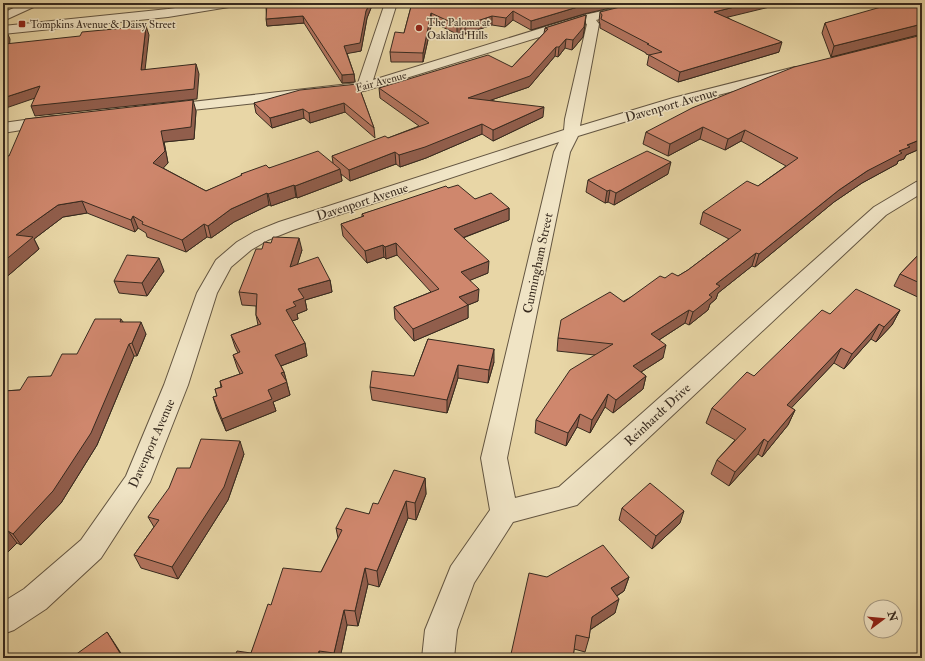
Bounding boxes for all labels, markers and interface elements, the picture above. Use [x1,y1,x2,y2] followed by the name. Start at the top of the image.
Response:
[427,16,491,42] place label: The Paloma at Oakland Hills
[30,18,176,32] place label: Tompkins Avenue & Daisy Street
[17,19,27,29] marker: Tompkins Avenue & Daisy Street
[414,23,424,33] marker: The Paloma at Oakland Hills
[354,68,408,95] street label: Fair Avenue
[623,84,720,127] street label: Davenport Avenue
[314,179,411,225] street label: Davenport Avenue
[520,211,556,315] street label: Cunningham Street
[621,380,695,450] street label: Reinhardt Drive
[125,396,180,491] street label: Davenport Avenue
[863,599,903,639] north arrow
[884,609,900,624] text: N

